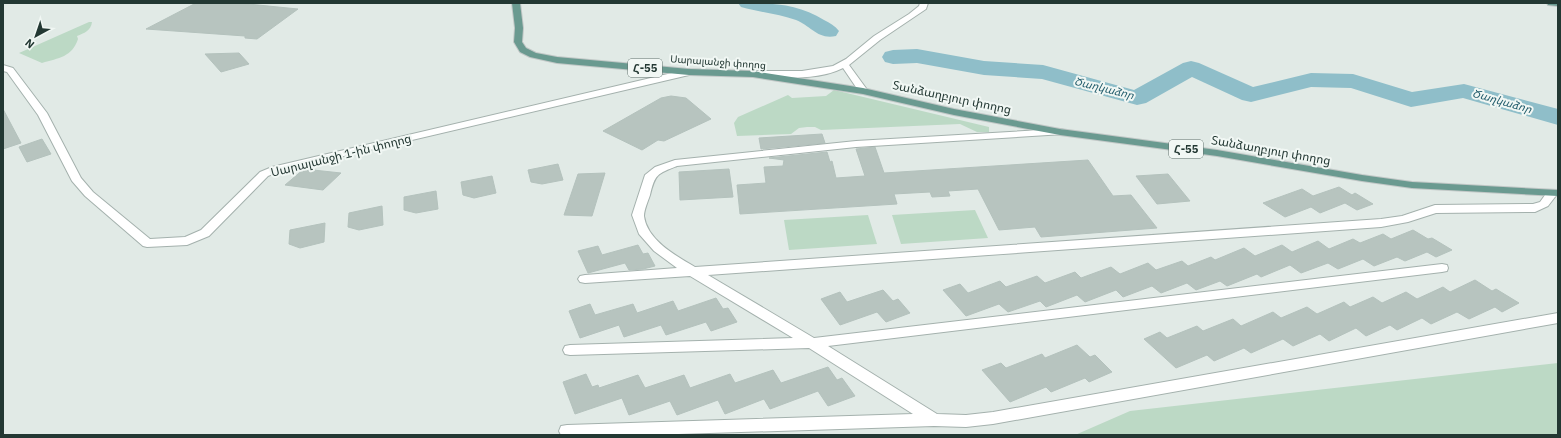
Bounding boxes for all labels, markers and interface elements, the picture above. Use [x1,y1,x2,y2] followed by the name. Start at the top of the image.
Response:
[16,16,56,56] north arrow
[22,36,37,52] text: N
[670,52,766,72] street label: Սարալանջի փողոց
[628,59,662,77] road number: Հ-55
[1073,74,1136,102] water label: Ծաղկաձոր
[891,77,1013,117] street label: Տանձաղբյուր փողոց
[1471,86,1534,116] water label: Ծաղկաձոր
[269,130,413,180] street label: Սարալանջի 1-ին փողոց
[1210,132,1332,168] street label: Տանձաղբյուր փողոց
[1169,140,1203,158] road number: Հ-55

